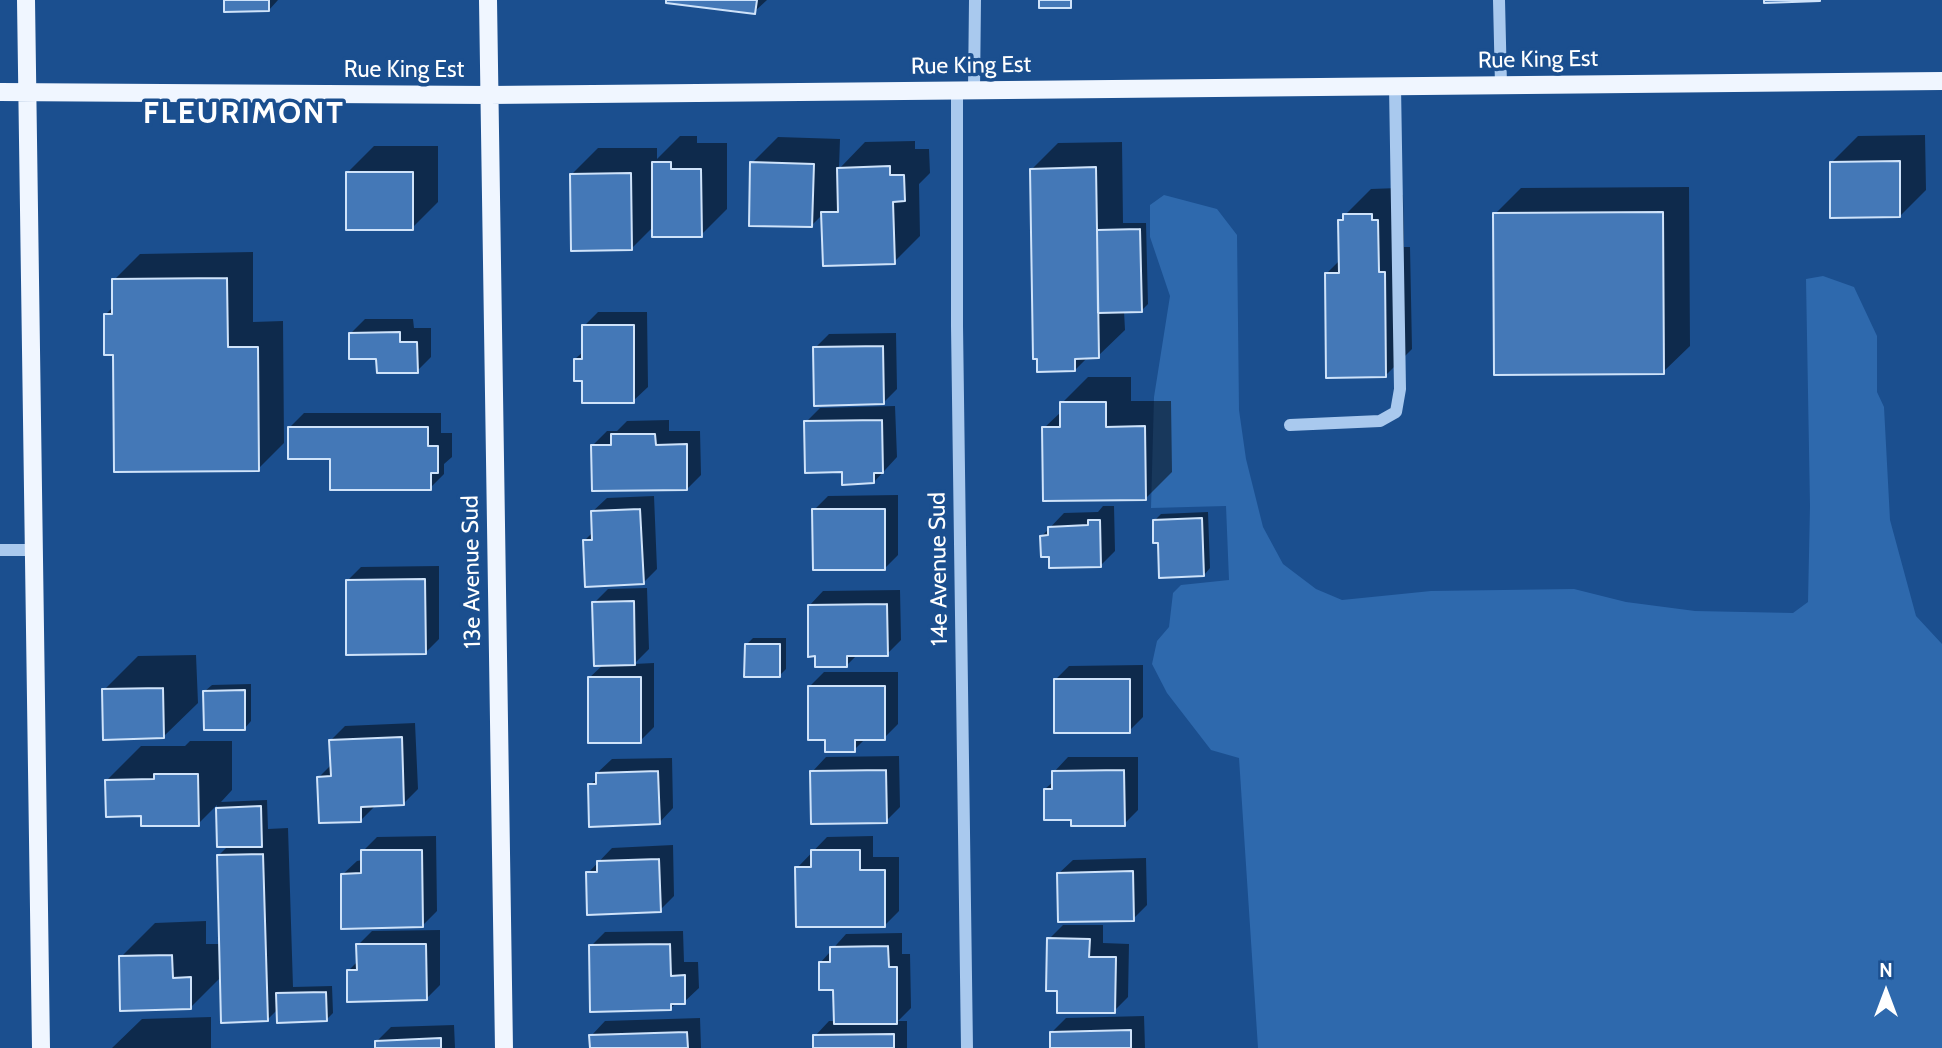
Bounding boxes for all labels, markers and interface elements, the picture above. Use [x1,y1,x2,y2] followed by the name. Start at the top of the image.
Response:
[1478,45,1598,75] street label: Rue King Est
[911,51,1031,81] street label: Rue King Est
[344,56,464,84] street label: Rue King Est
[144,96,344,132] district label: FLEURIMONT
[924,492,954,646] street label: 14e Avenue Sud
[457,495,487,649] street label: 13e Avenue Sud
[1851,957,1921,1027] north arrow
[1879,959,1893,982] text: N

